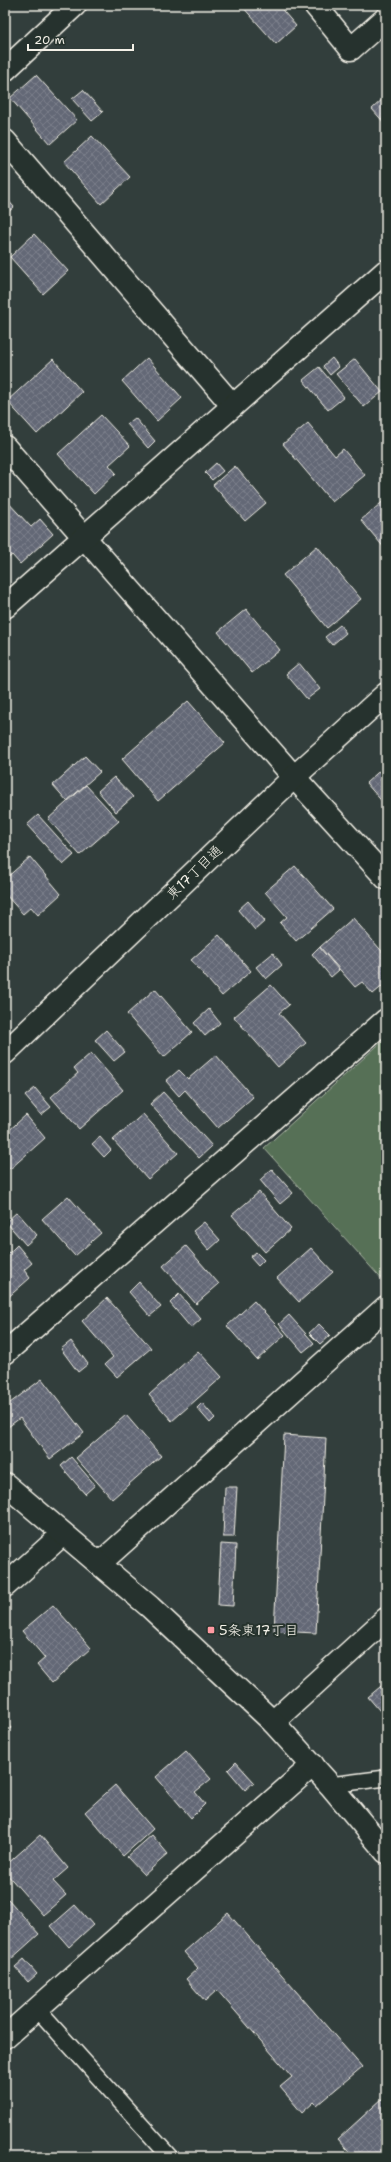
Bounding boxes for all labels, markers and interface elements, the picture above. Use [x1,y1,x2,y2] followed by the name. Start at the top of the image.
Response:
[28,26,133,52] scale bar
[34,32,65,48] text: 20 m
[162,841,226,903] street label: 東17丁目通
[219,1621,299,1639] place label: 5条東17丁目
[206,1625,216,1635] marker: 5条東17丁目

